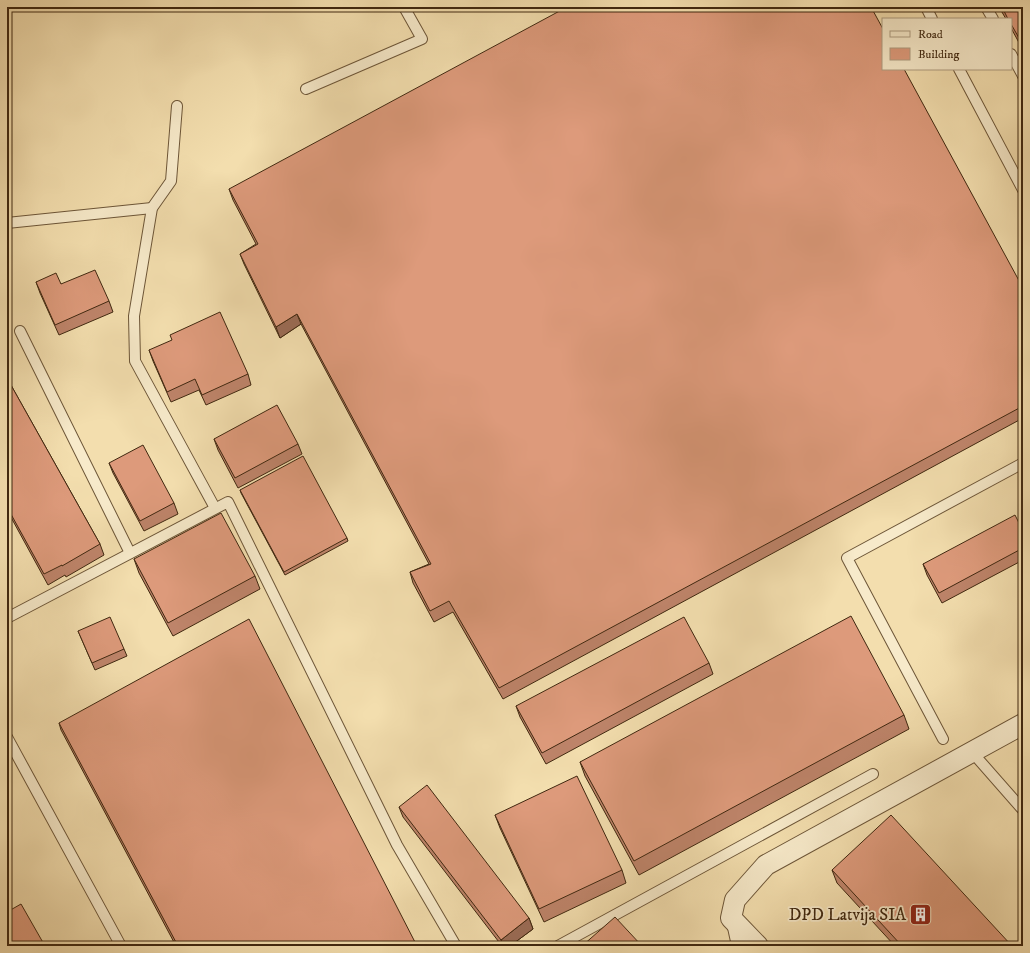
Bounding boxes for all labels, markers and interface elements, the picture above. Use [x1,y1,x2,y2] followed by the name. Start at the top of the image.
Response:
[882,18,1012,70] legend
[918,27,943,42] text: Road
[918,47,959,62] text: Building
[908,902,934,928] building icon: DPD Latvija SIA
[789,904,906,926] place label: DPD Latvija SIA

